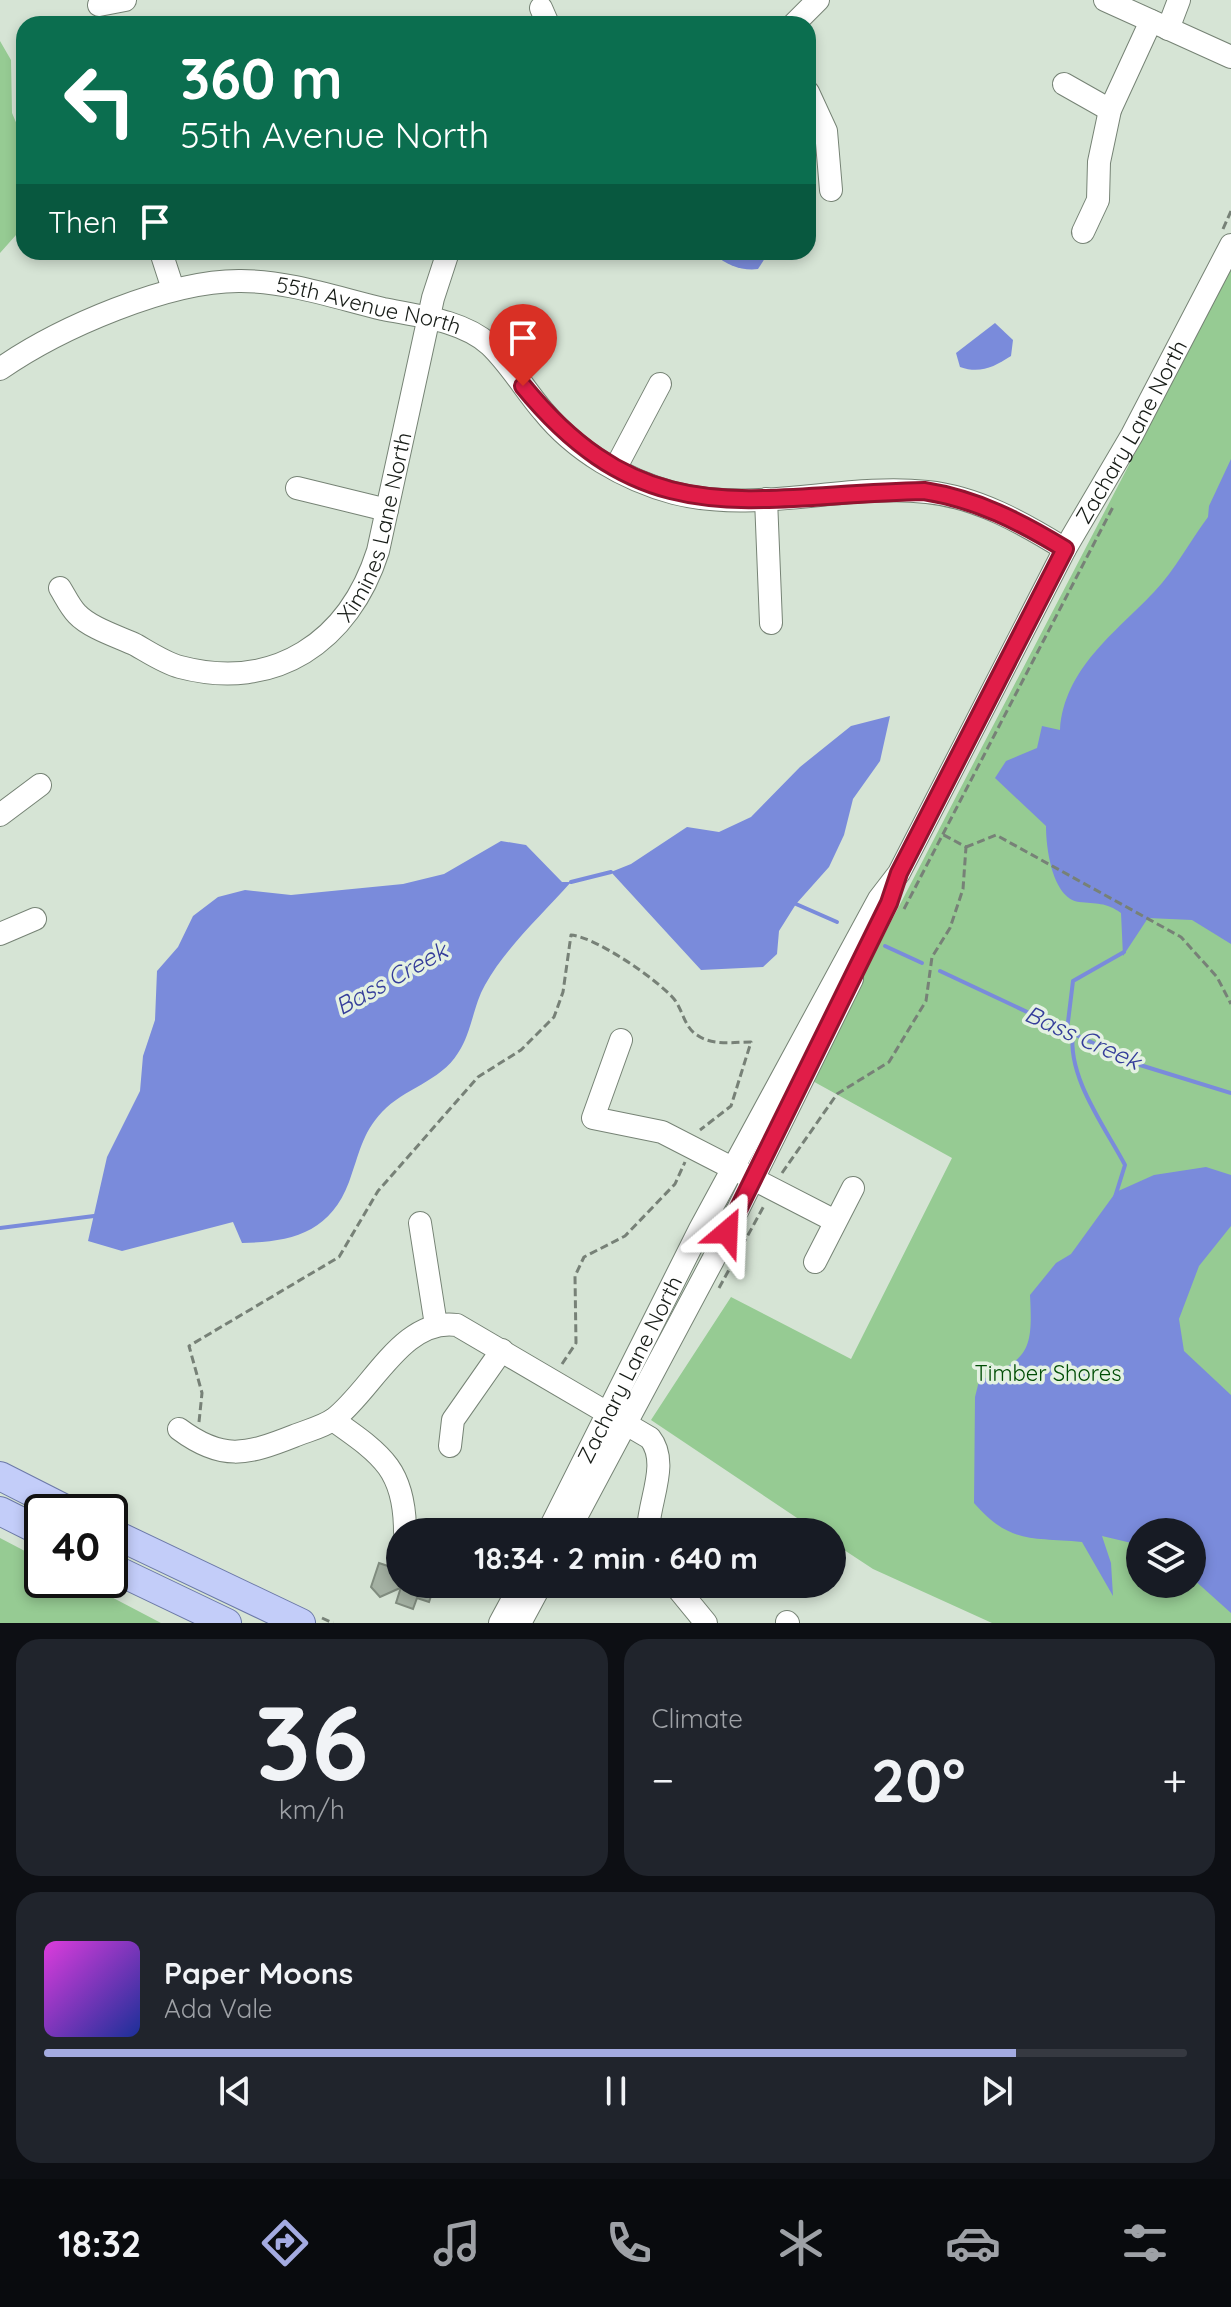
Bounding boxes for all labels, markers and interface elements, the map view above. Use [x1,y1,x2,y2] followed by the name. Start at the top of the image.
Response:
[180,43,343,113] text: 360 m
[48,48,152,152] icon: left
[180,112,489,157] text: 55th Avenue North
[133,200,177,244] icon: arrive
[48,203,117,241] text: Then
[274,270,465,340] street label: 55th Avenue North
[489,304,557,386] pin
[501,316,545,360] icon: arrive
[1069,335,1193,529] street label: Zachary Lane North
[331,430,417,627] street label: Ximines Lane North
[330,934,454,1021] water label: Bass Creek
[1020,998,1148,1077] water label: Bass Creek
[685,1190,769,1274] position arrow
[571,1271,688,1468] street label: Zachary Lane North
[974,1359,1122,1387] park label: Timber Shores
[24,1494,128,1598] speed limit sign: 40
[1126,1518,1206,1598] map controls
[1126,1518,1206,1598] button: layers
[474,1539,758,1577] text: 18:34 · 2 min · 640 m
[255,1676,368,1806] text: 36
[652,1702,743,1735] text: Climate
[871,1742,966,1817] text: 20°
[652,1752,674,1807] text: −
[1162,1752,1187,1807] text: +
[279,1793,345,1826] text: km/h
[164,1954,353,1992] text: Paper Moons
[164,1992,273,2025] text: Ada Vale
[213,2069,257,2113] icon: previous
[594,2069,638,2113] icon: pause
[975,2069,1019,2113] icon: next
[257,2215,313,2271] icon: directions
[429,2215,485,2271] icon: music
[601,2215,657,2271] icon: phone
[773,2215,829,2271] icon: climate
[945,2215,1001,2271] icon: car
[1117,2215,1173,2271] icon: filters
[58,2221,141,2266] text: 18:32

